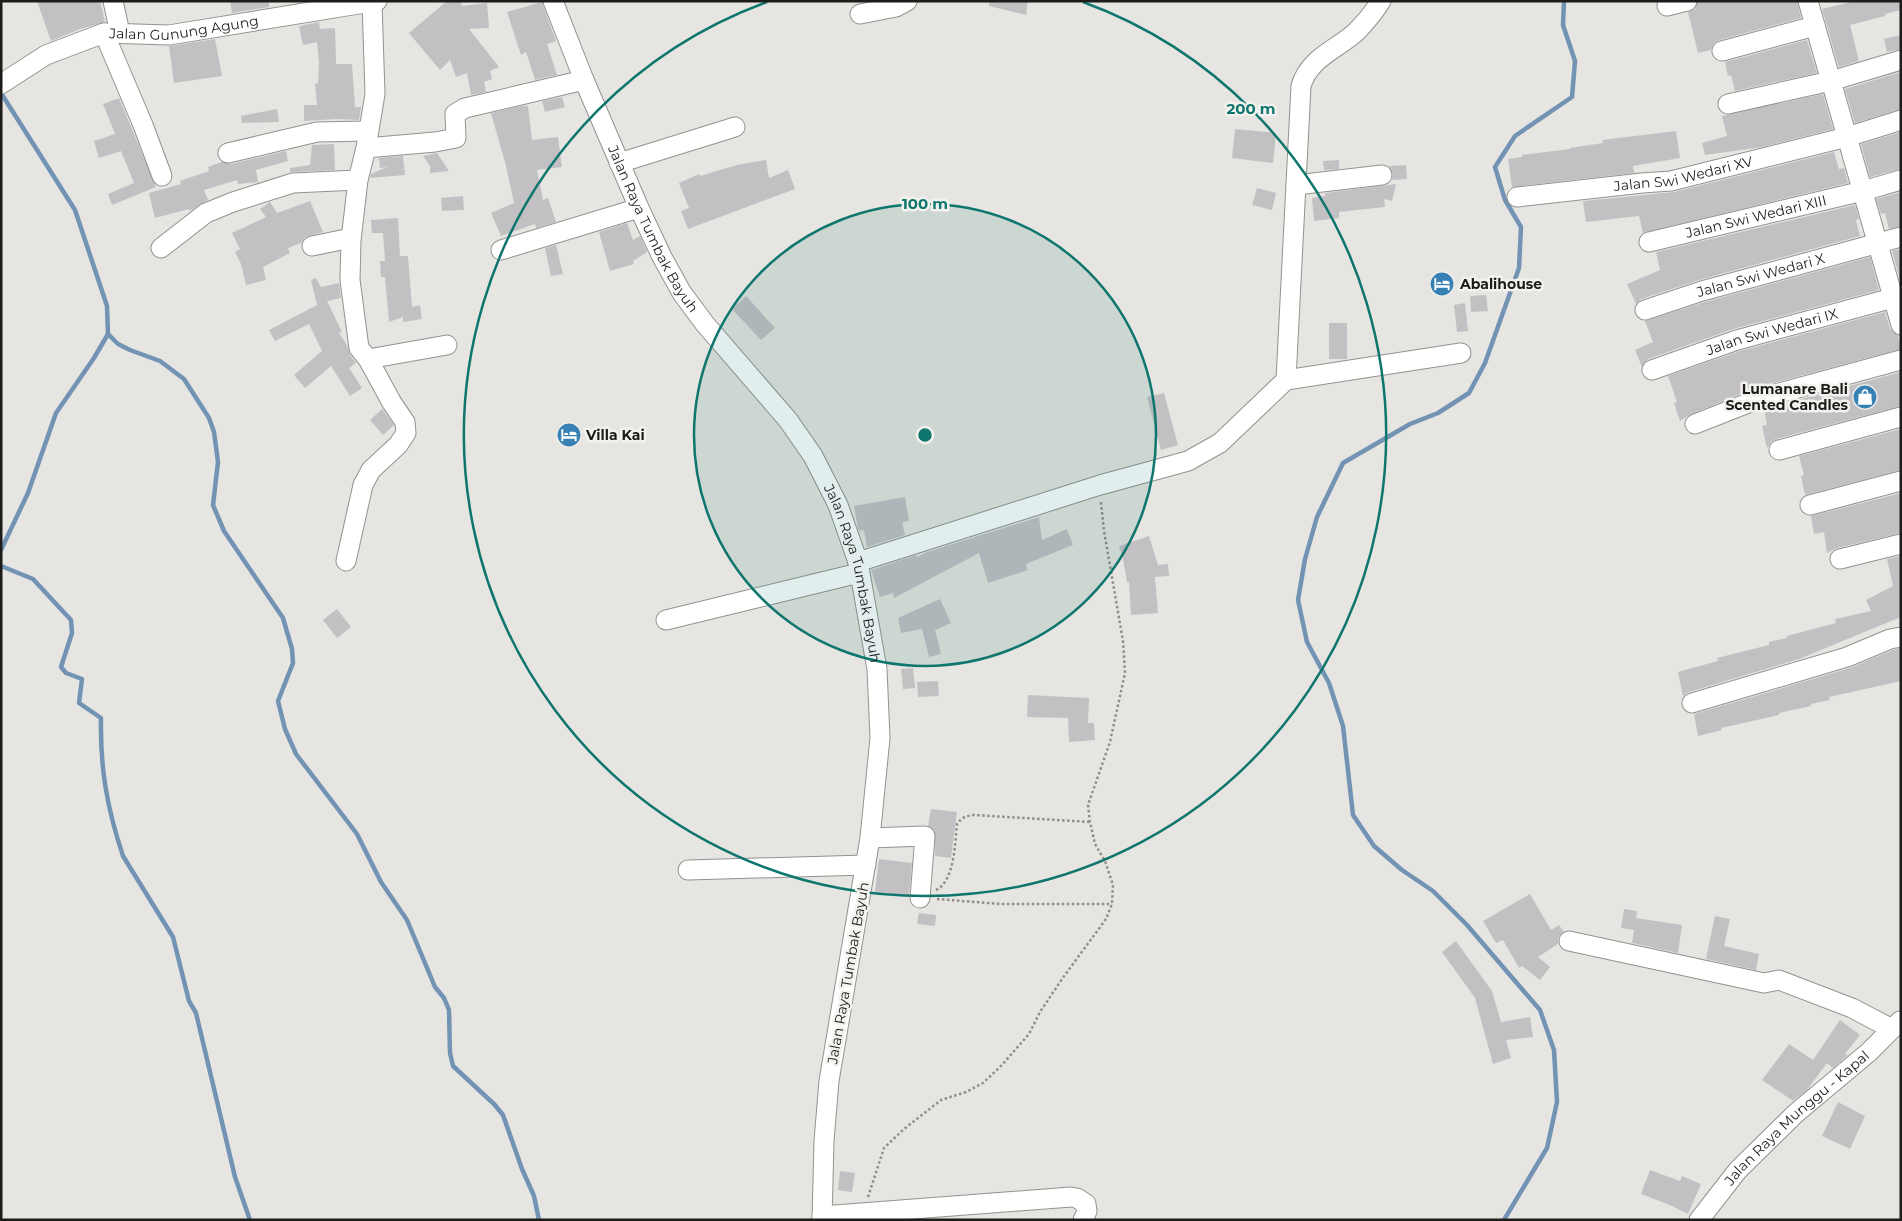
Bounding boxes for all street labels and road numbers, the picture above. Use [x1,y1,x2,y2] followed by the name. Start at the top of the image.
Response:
[108,12,260,44] street label: Jalan Gunung Agung
[604,141,702,316] street label: Jalan Raya Tumbak Bayuh
[1612,152,1755,195] street label: Jalan Swi Wedari XV
[1683,191,1828,242] street label: Jalan Swi Wedari XIII
[1693,249,1827,301] street label: Jalan Swi Wedari X
[1703,304,1840,359] street label: Jalan Swi Wedari IX
[819,480,885,664] street label: Jalan Raya Tumbak Bayuh
[823,881,873,1066] street label: Jalan Raya Tumbak Bayuh
[1720,1047,1873,1190] street label: Jalan Raya Munggu - Kapal

